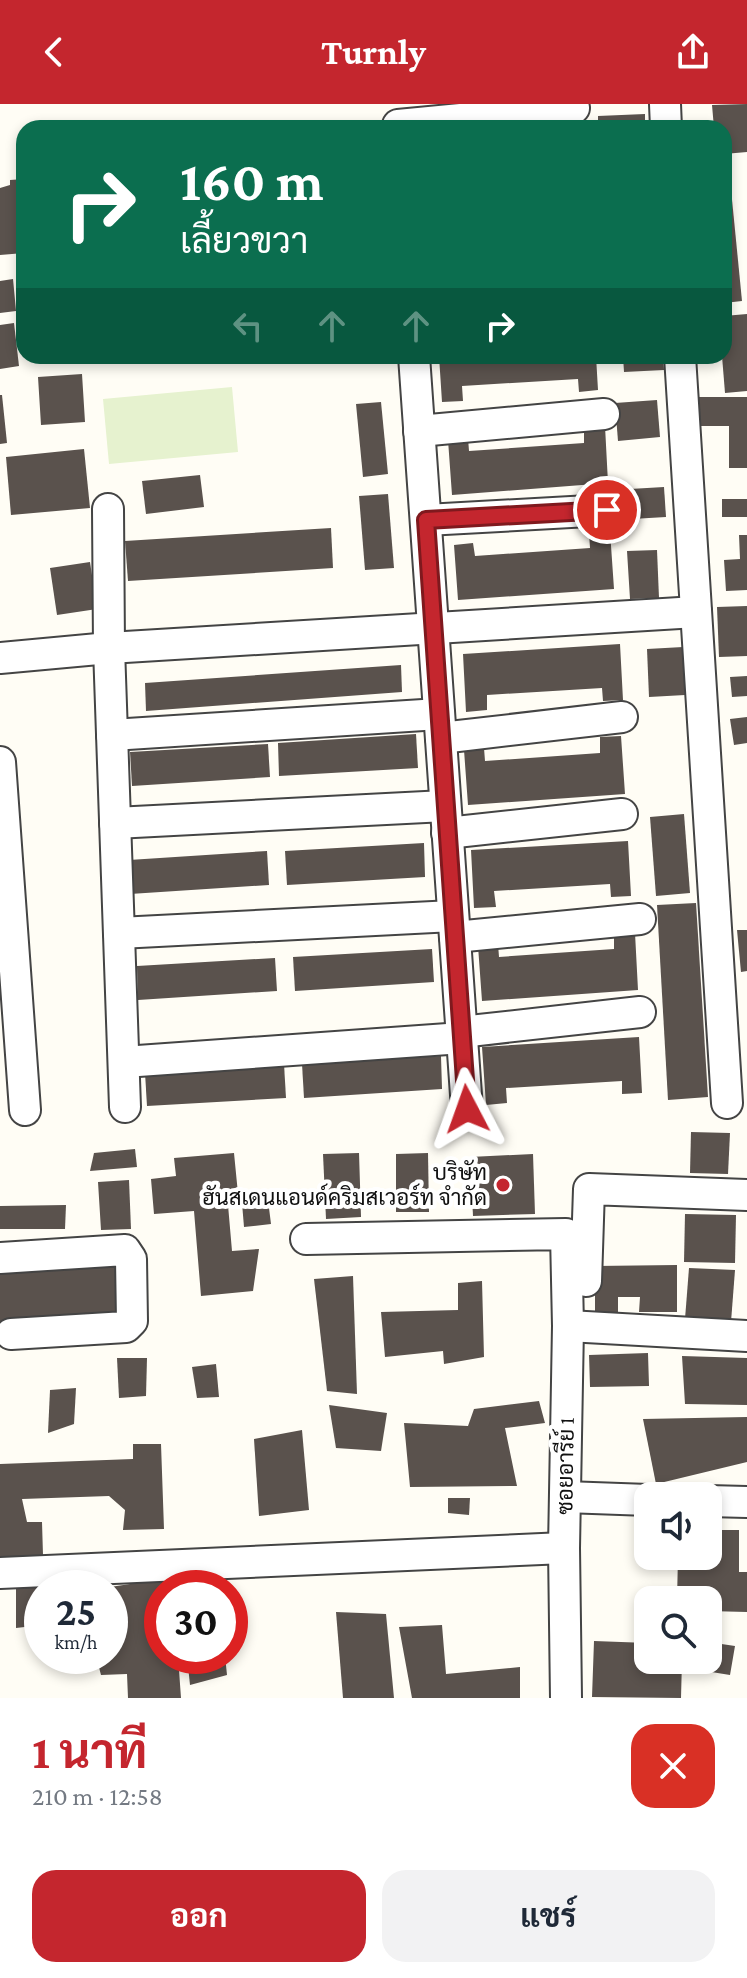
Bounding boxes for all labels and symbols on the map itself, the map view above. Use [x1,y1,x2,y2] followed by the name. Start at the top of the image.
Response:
[573,476,641,544] pin
[425,1067,509,1151] position arrow
[202,1159,487,1210] place label: บริษัท ฮันสเดนแอนด์คริมสเวอร์ท จำกัด
[494,1176,512,1194] marker: บริษัท ฮันสเดนแอนด์คริมสเวอร์ท จำกัด
[550,1417,579,1515] street label: ซอยอารีย์ 1
[144,1570,248,1674] speed limit sign: 30

